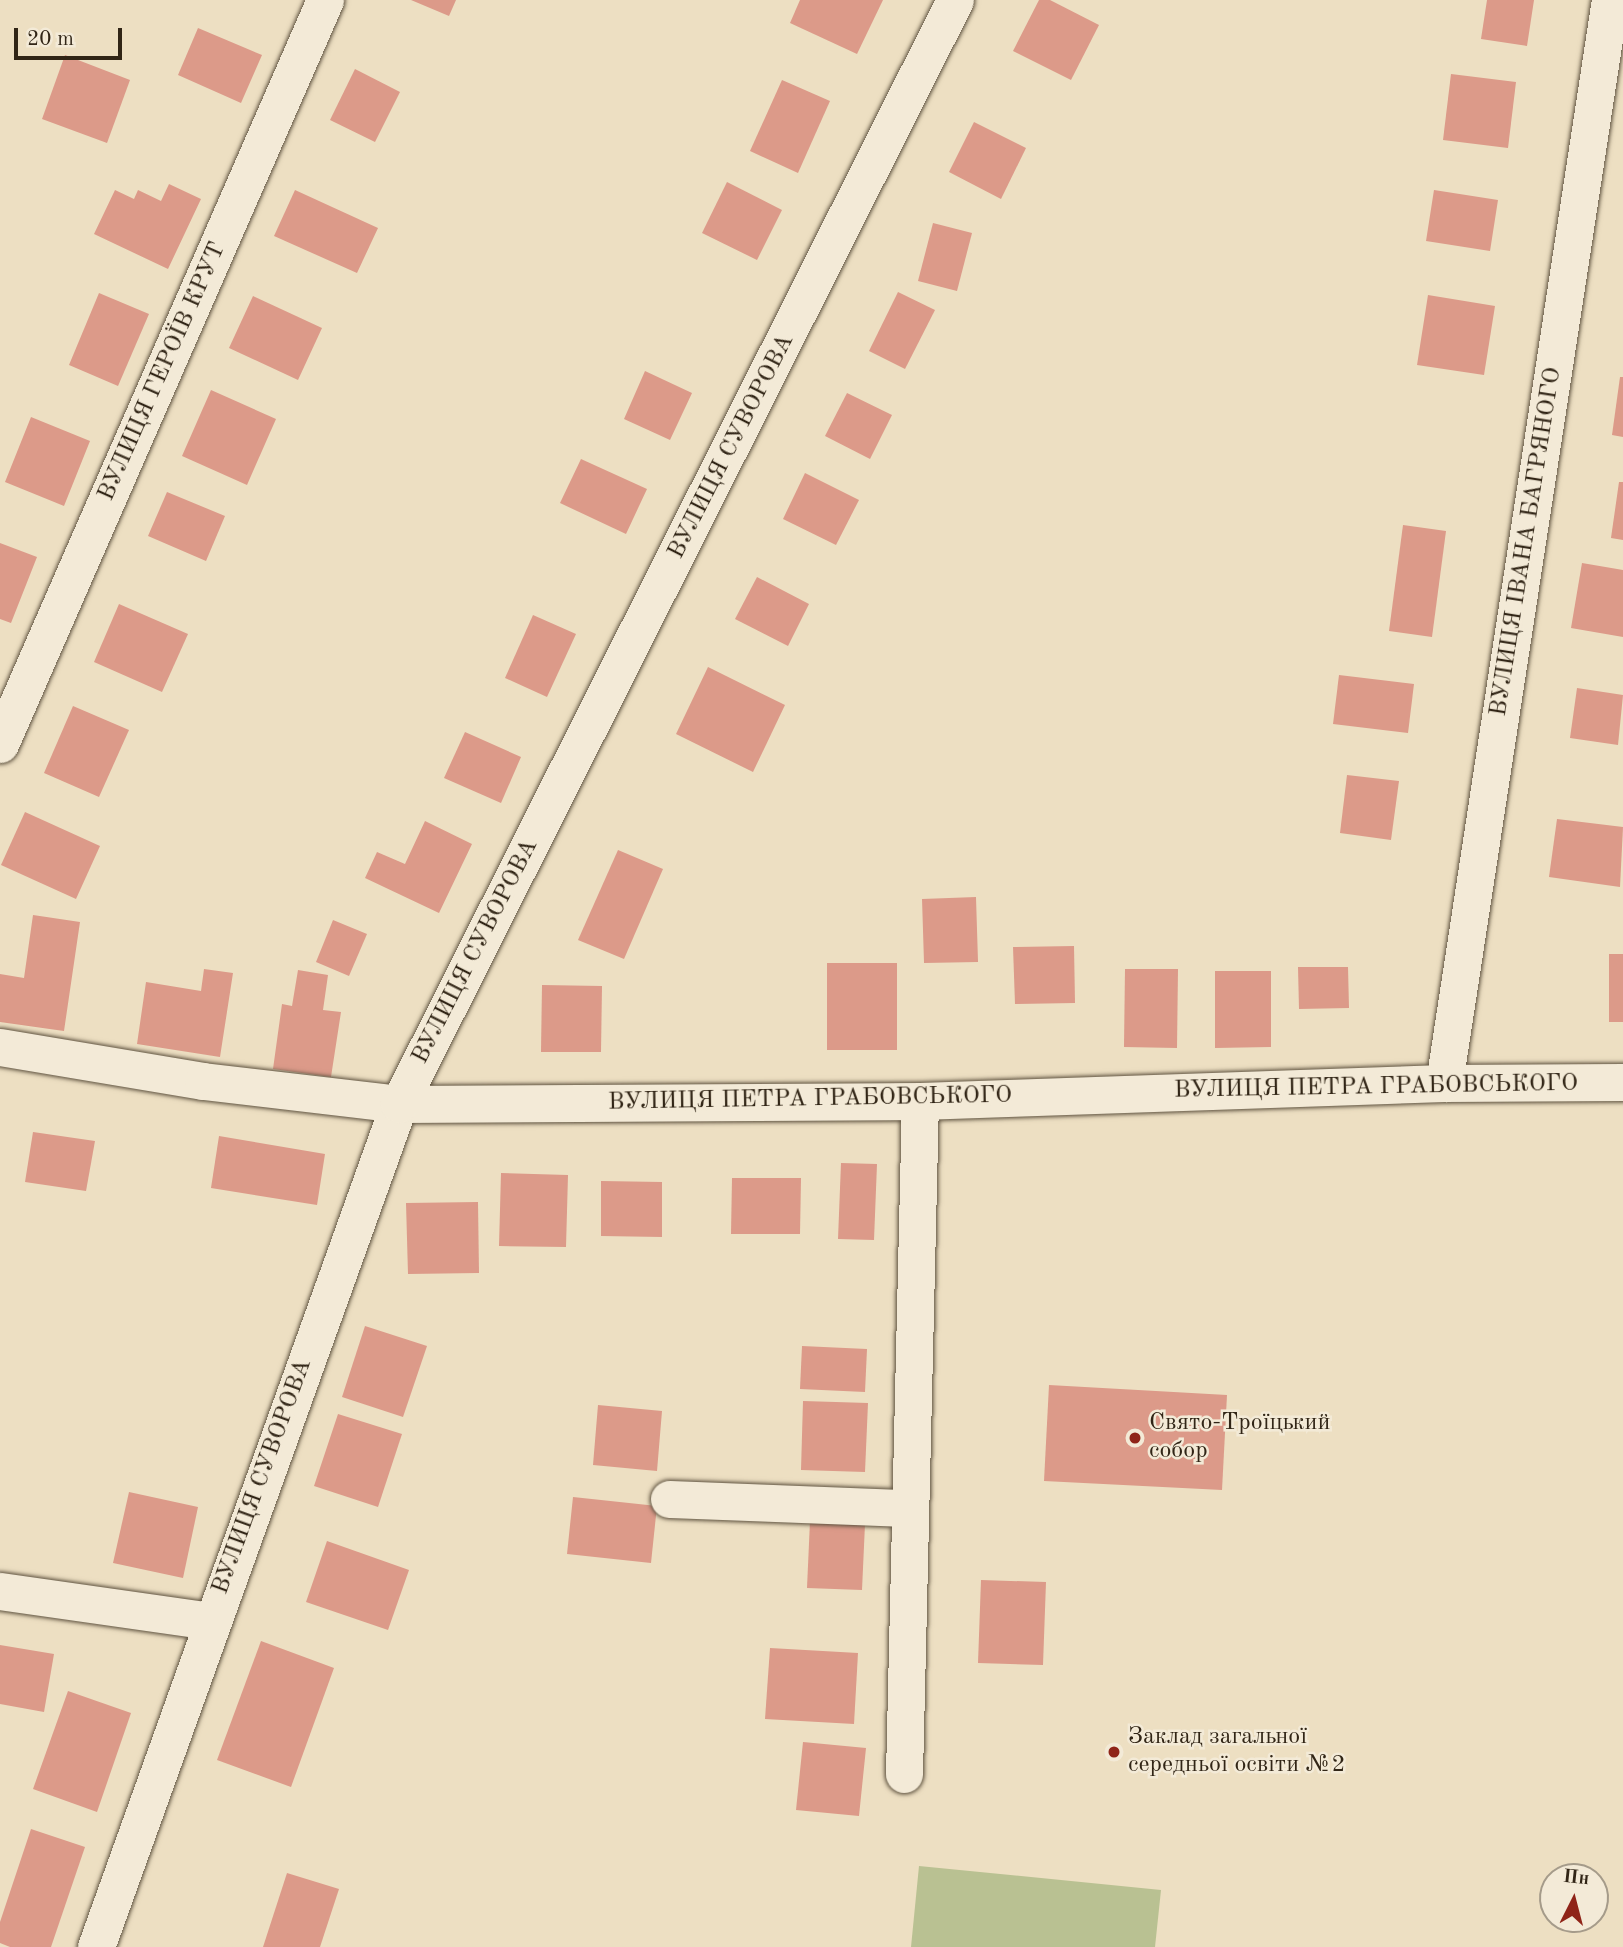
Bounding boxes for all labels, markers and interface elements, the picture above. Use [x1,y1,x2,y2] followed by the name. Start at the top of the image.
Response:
[18,14,126,58] scale bar
[27,29,74,50] text: 20 m
[93,238,233,506] street label: ВУЛИЦЯ ГЕРОЇВ КРУТ
[663,330,801,564] street label: ВУЛИЦЯ СУВОРОВА
[1485,365,1569,719] street label: ВУЛИЦЯ ІВАНА БАГРЯНОГО
[407,835,545,1069] street label: ВУЛИЦЯ СУВОРОВА
[1174,1070,1578,1106] street label: ВУЛИЦЯ ПЕТРА ГРАБОВСЬКОГО
[608,1082,1012,1118] street label: ВУЛИЦЯ ПЕТРА ГРАБОВСЬКОГО
[207,1355,319,1599] street label: ВУЛИЦЯ СУВОРОВА
[1149,1410,1330,1466] place label: Свято-Троїцький собор
[1127,1430,1143,1446] marker: Свято-Троїцький собор
[1128,1724,1345,1780] place label: Заклад загальної середньої освіти №2
[1106,1744,1122,1760] marker: Заклад загальної середньої освіти №2
[1539,1863,1609,1933] north arrow
[1562,1868,1590,1889] text: Пн

